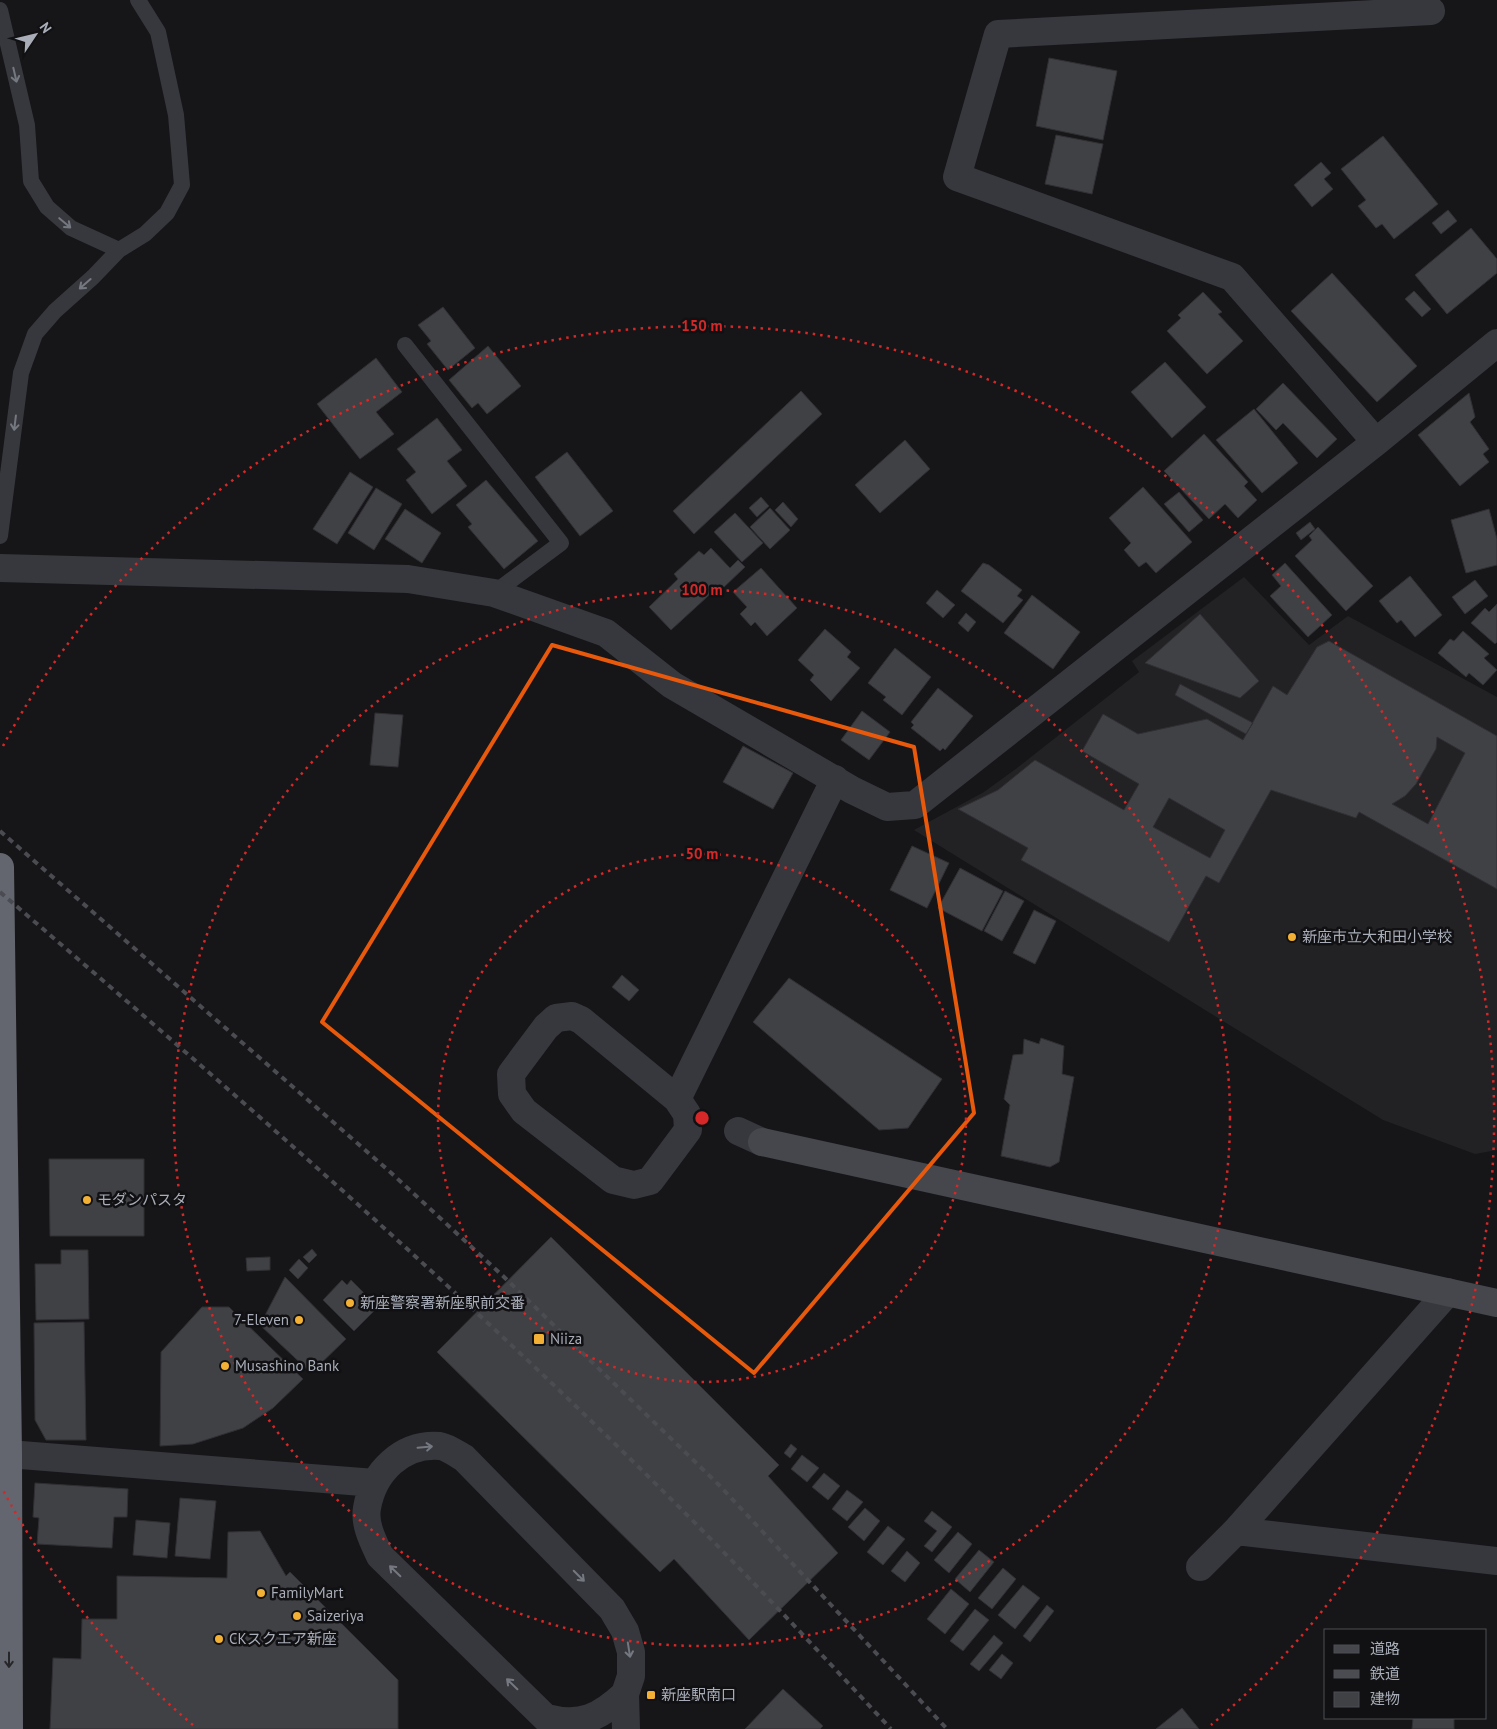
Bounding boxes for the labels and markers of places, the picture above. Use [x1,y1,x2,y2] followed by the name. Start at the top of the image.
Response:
[1302,927,1452,946] place label: 新座市立大和田小学校
[1286,931,1298,943] marker: 新座市立大和田小学校
[693,1109,711,1127] centre of rings
[97,1190,187,1209] place label: モダンパスタ
[81,1194,93,1206] marker: モダンパスタ
[360,1293,525,1312] place label: 新座警察署新座駅前交番
[344,1297,356,1309] marker: 新座警察署新座駅前交番
[234,1310,289,1329] place label: 7-Eleven
[293,1314,305,1326] marker: 7-Eleven
[550,1329,582,1348] place label: Niiza
[532,1332,546,1346] marker: Niiza
[235,1356,340,1375] place label: Musashino Bank
[219,1360,231,1372] marker: Musashino Bank
[271,1583,344,1602] place label: FamilyMart
[255,1587,267,1599] marker: FamilyMart
[307,1606,364,1625] place label: Saizeriya
[291,1610,303,1622] marker: Saizeriya
[229,1629,337,1648] place label: CKスクエア新座
[213,1633,225,1645] marker: CKスクエア新座
[661,1685,736,1704] place label: 新座駅南口
[645,1689,657,1701] marker: 新座駅南口

